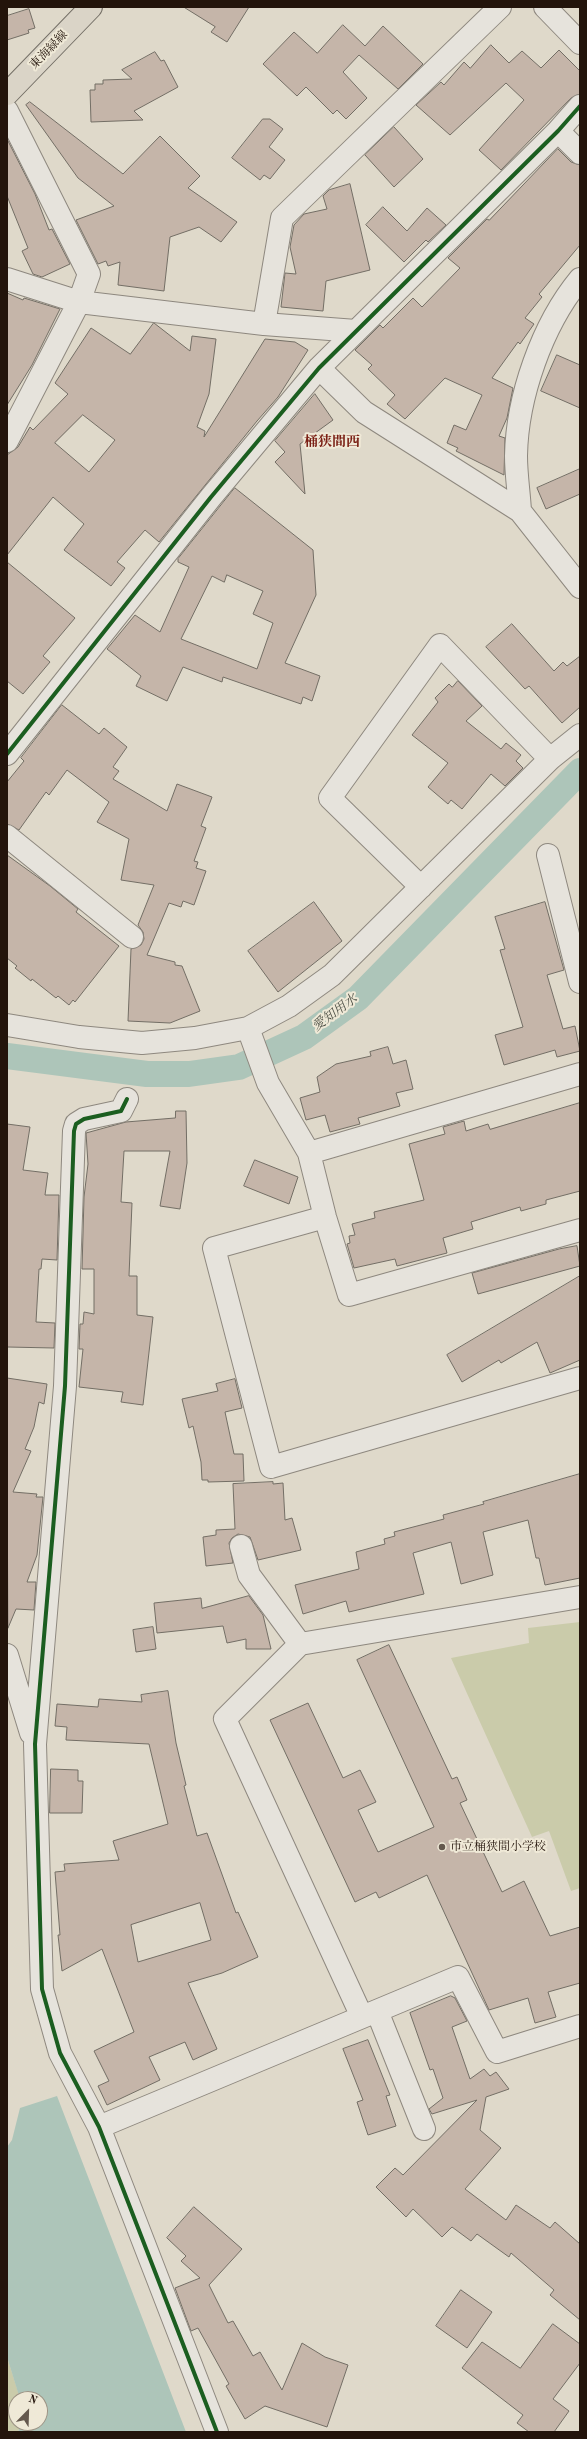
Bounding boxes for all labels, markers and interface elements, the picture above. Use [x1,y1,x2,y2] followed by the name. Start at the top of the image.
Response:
[27,28,71,72] street label: 東海緑線
[304,434,360,450] district label: 桶狭間西
[310,991,360,1035] water label: 愛知用水
[450,1840,546,1854] place label: 市立桶狭間小学校
[437,1842,447,1852] marker: 市立桶狭間小学校
[8,2391,48,2431] north arrow
[26,2394,39,2407] text: N

